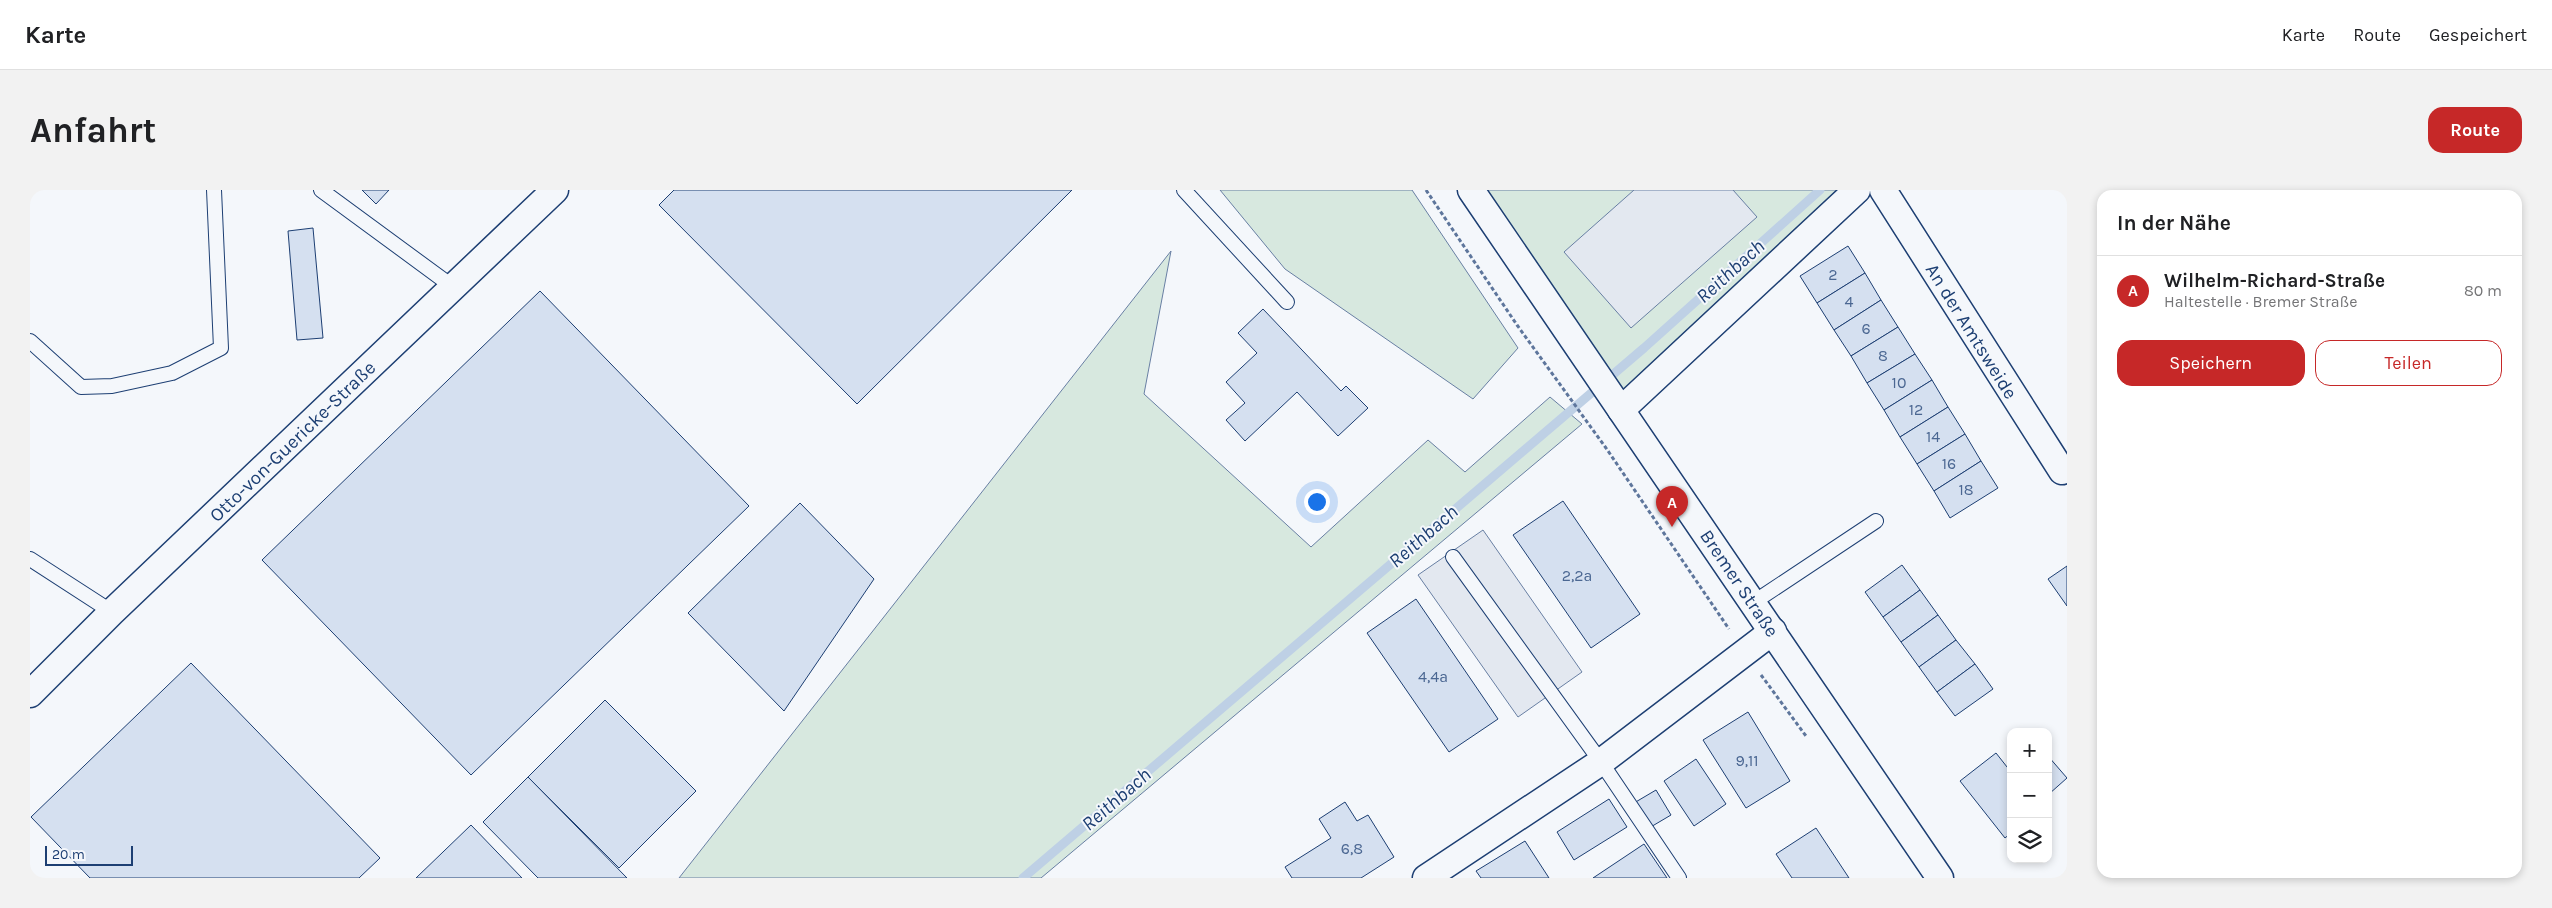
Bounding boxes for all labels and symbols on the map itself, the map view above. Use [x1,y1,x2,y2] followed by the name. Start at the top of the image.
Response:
[1691,235,1769,308] water label: Reithbach
[1921,260,2022,403] street label: An der Amtsweide
[1828,265,1838,284] house number: 2
[1845,292,1854,311] house number: 4
[1861,319,1871,338] house number: 6
[1878,346,1888,365] house number: 8
[205,357,380,527] street label: Otto-von-Guericke-Straße
[1892,373,1906,392] house number: 10
[1909,400,1923,419] house number: 12
[1926,427,1940,446] house number: 14
[1942,454,1956,473] house number: 16
[1958,480,1974,499] house number: 18
[1656,486,1688,527] pin: A
[1304,489,1330,515] your location
[1384,500,1463,573] water label: Reithbach
[1695,526,1783,641] street label: Bremer Straße
[1562,566,1592,585] house number: 2,2a
[1418,667,1448,686] house number: 4,4a
[1735,751,1759,770] house number: 9,11
[1077,763,1156,836] water label: Reithbach
[1341,839,1363,858] house number: 6,8
[45,843,132,866] scale bar

